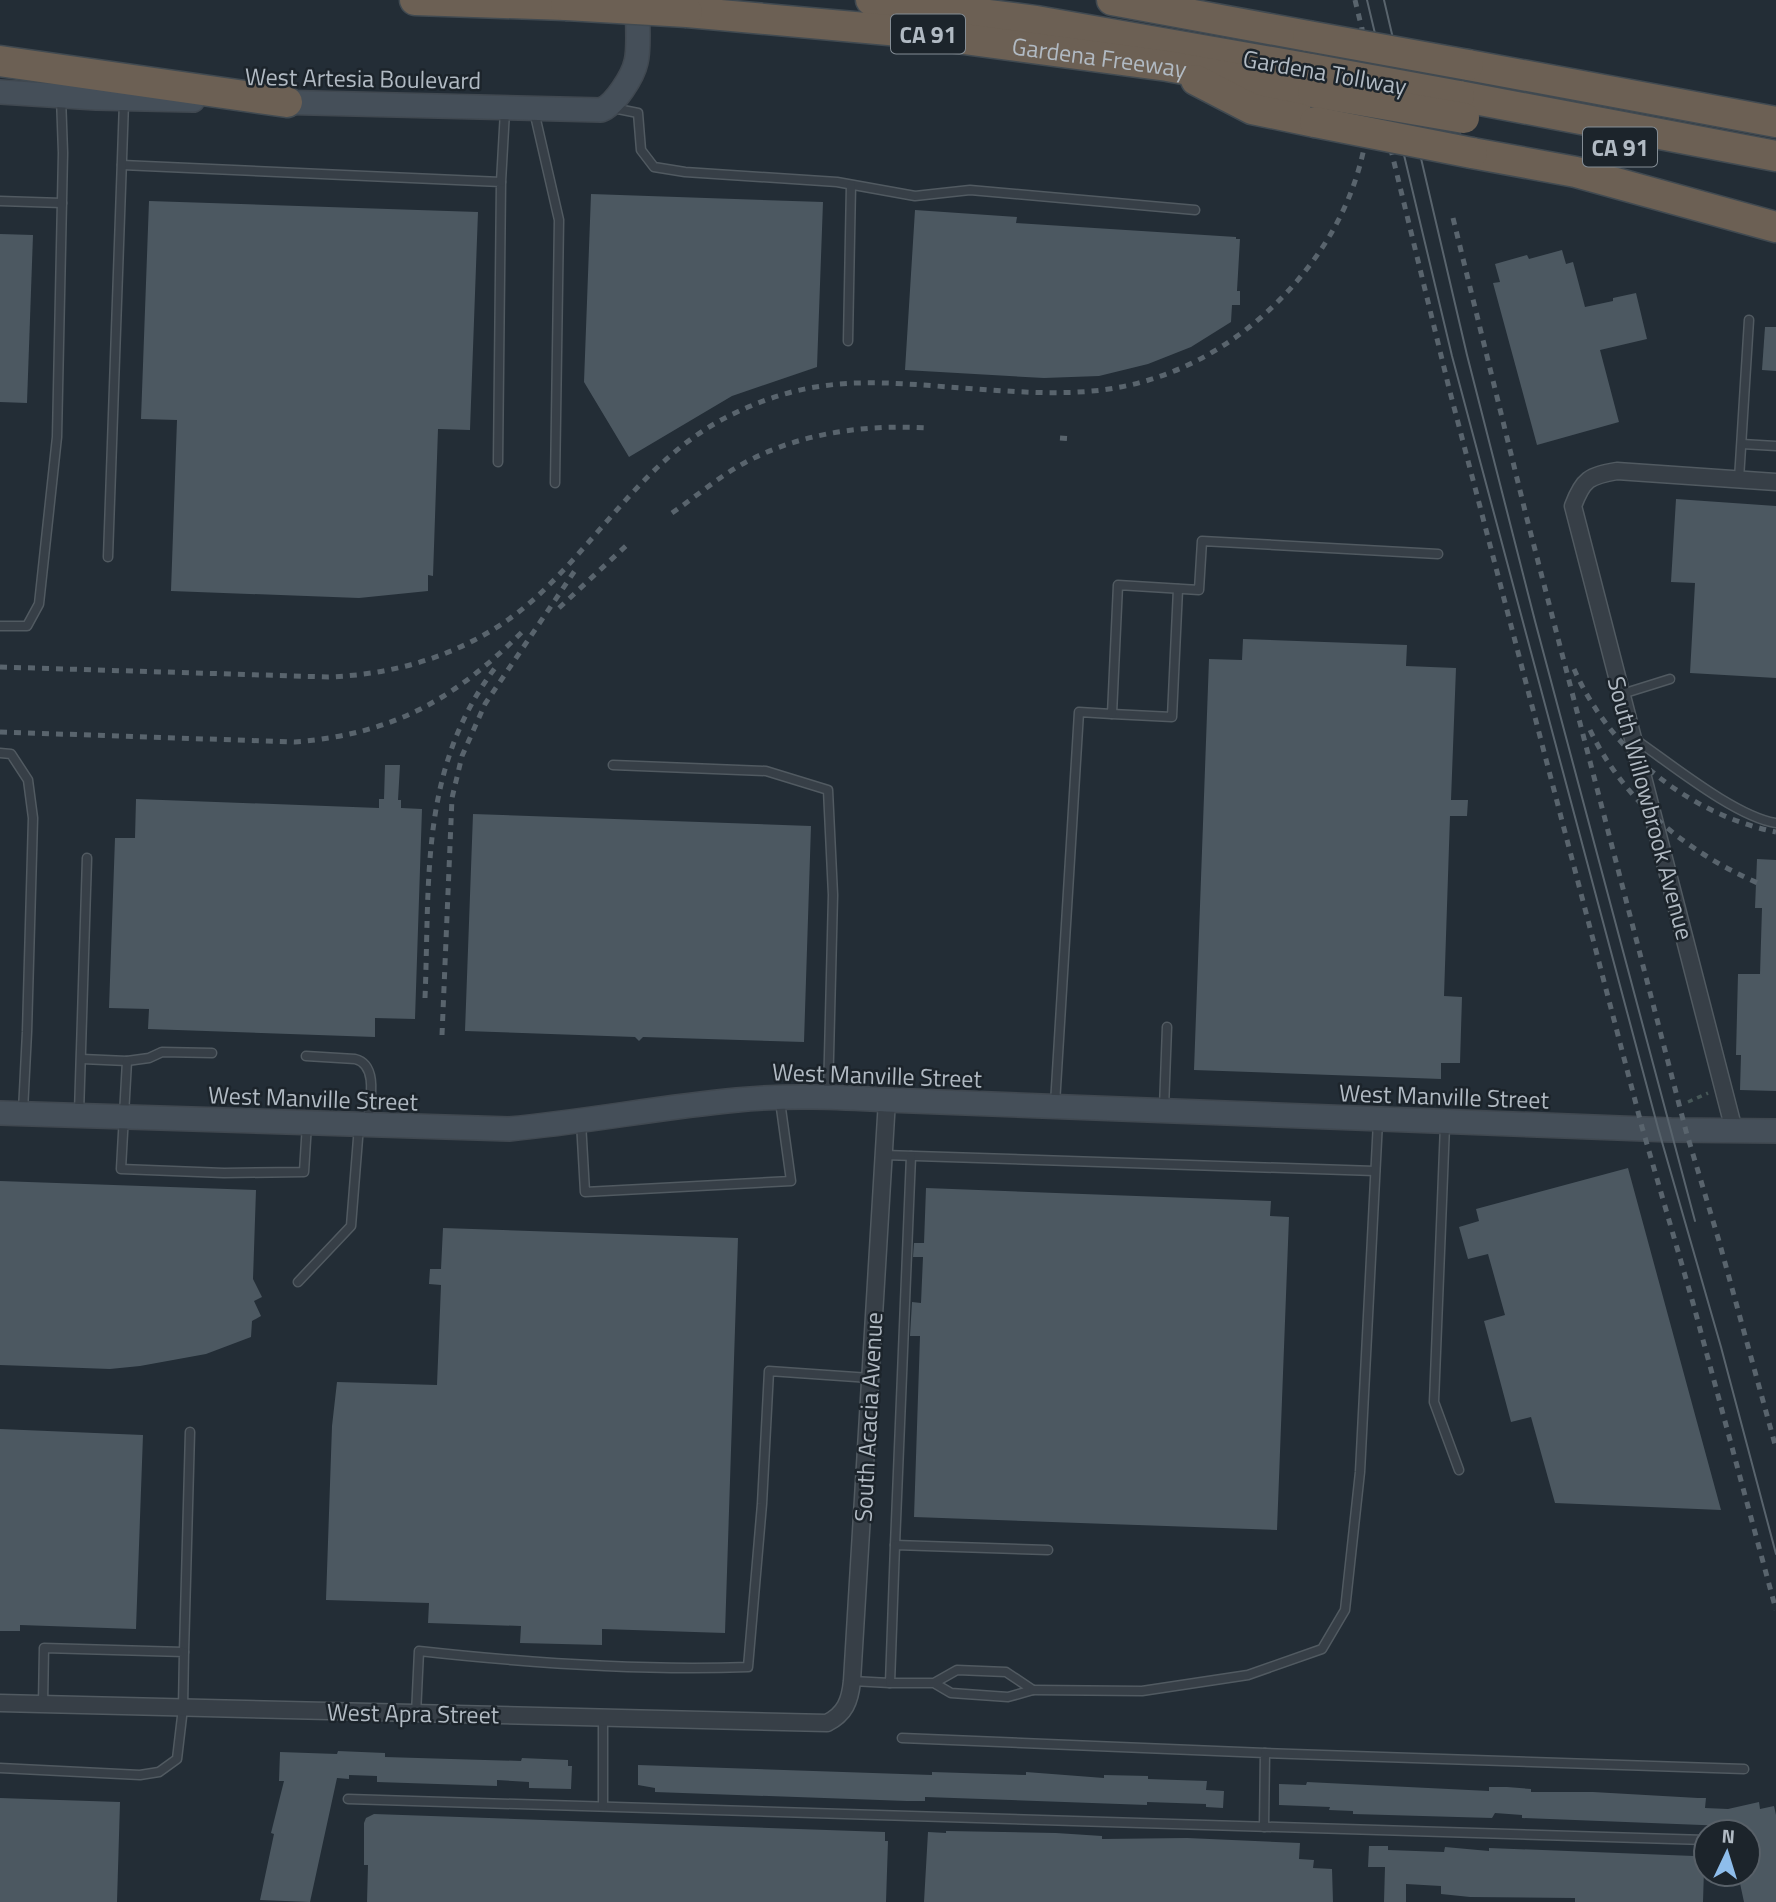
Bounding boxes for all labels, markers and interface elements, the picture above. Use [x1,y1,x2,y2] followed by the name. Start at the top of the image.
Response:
[891,14,965,54] road number: CA 91
[1010,28,1190,87] street label: Gardena Freeway
[1240,40,1410,104] street label: Gardena Tollway
[245,58,481,98] street label: West Artesia Boulevard
[1583,128,1657,166] road number: CA 91
[1598,672,1704,944] street label: South Willowbrook Avenue
[771,1053,983,1097] street label: West Manville Street
[1338,1074,1550,1118] street label: West Manville Street
[207,1076,419,1120] street label: West Manville Street
[845,1311,891,1523] street label: South Acacia Avenue
[327,1694,500,1733] street label: West Apra Street
[1692,1818,1762,1888] north arrow
[1721,1821,1736,1850] text: N

